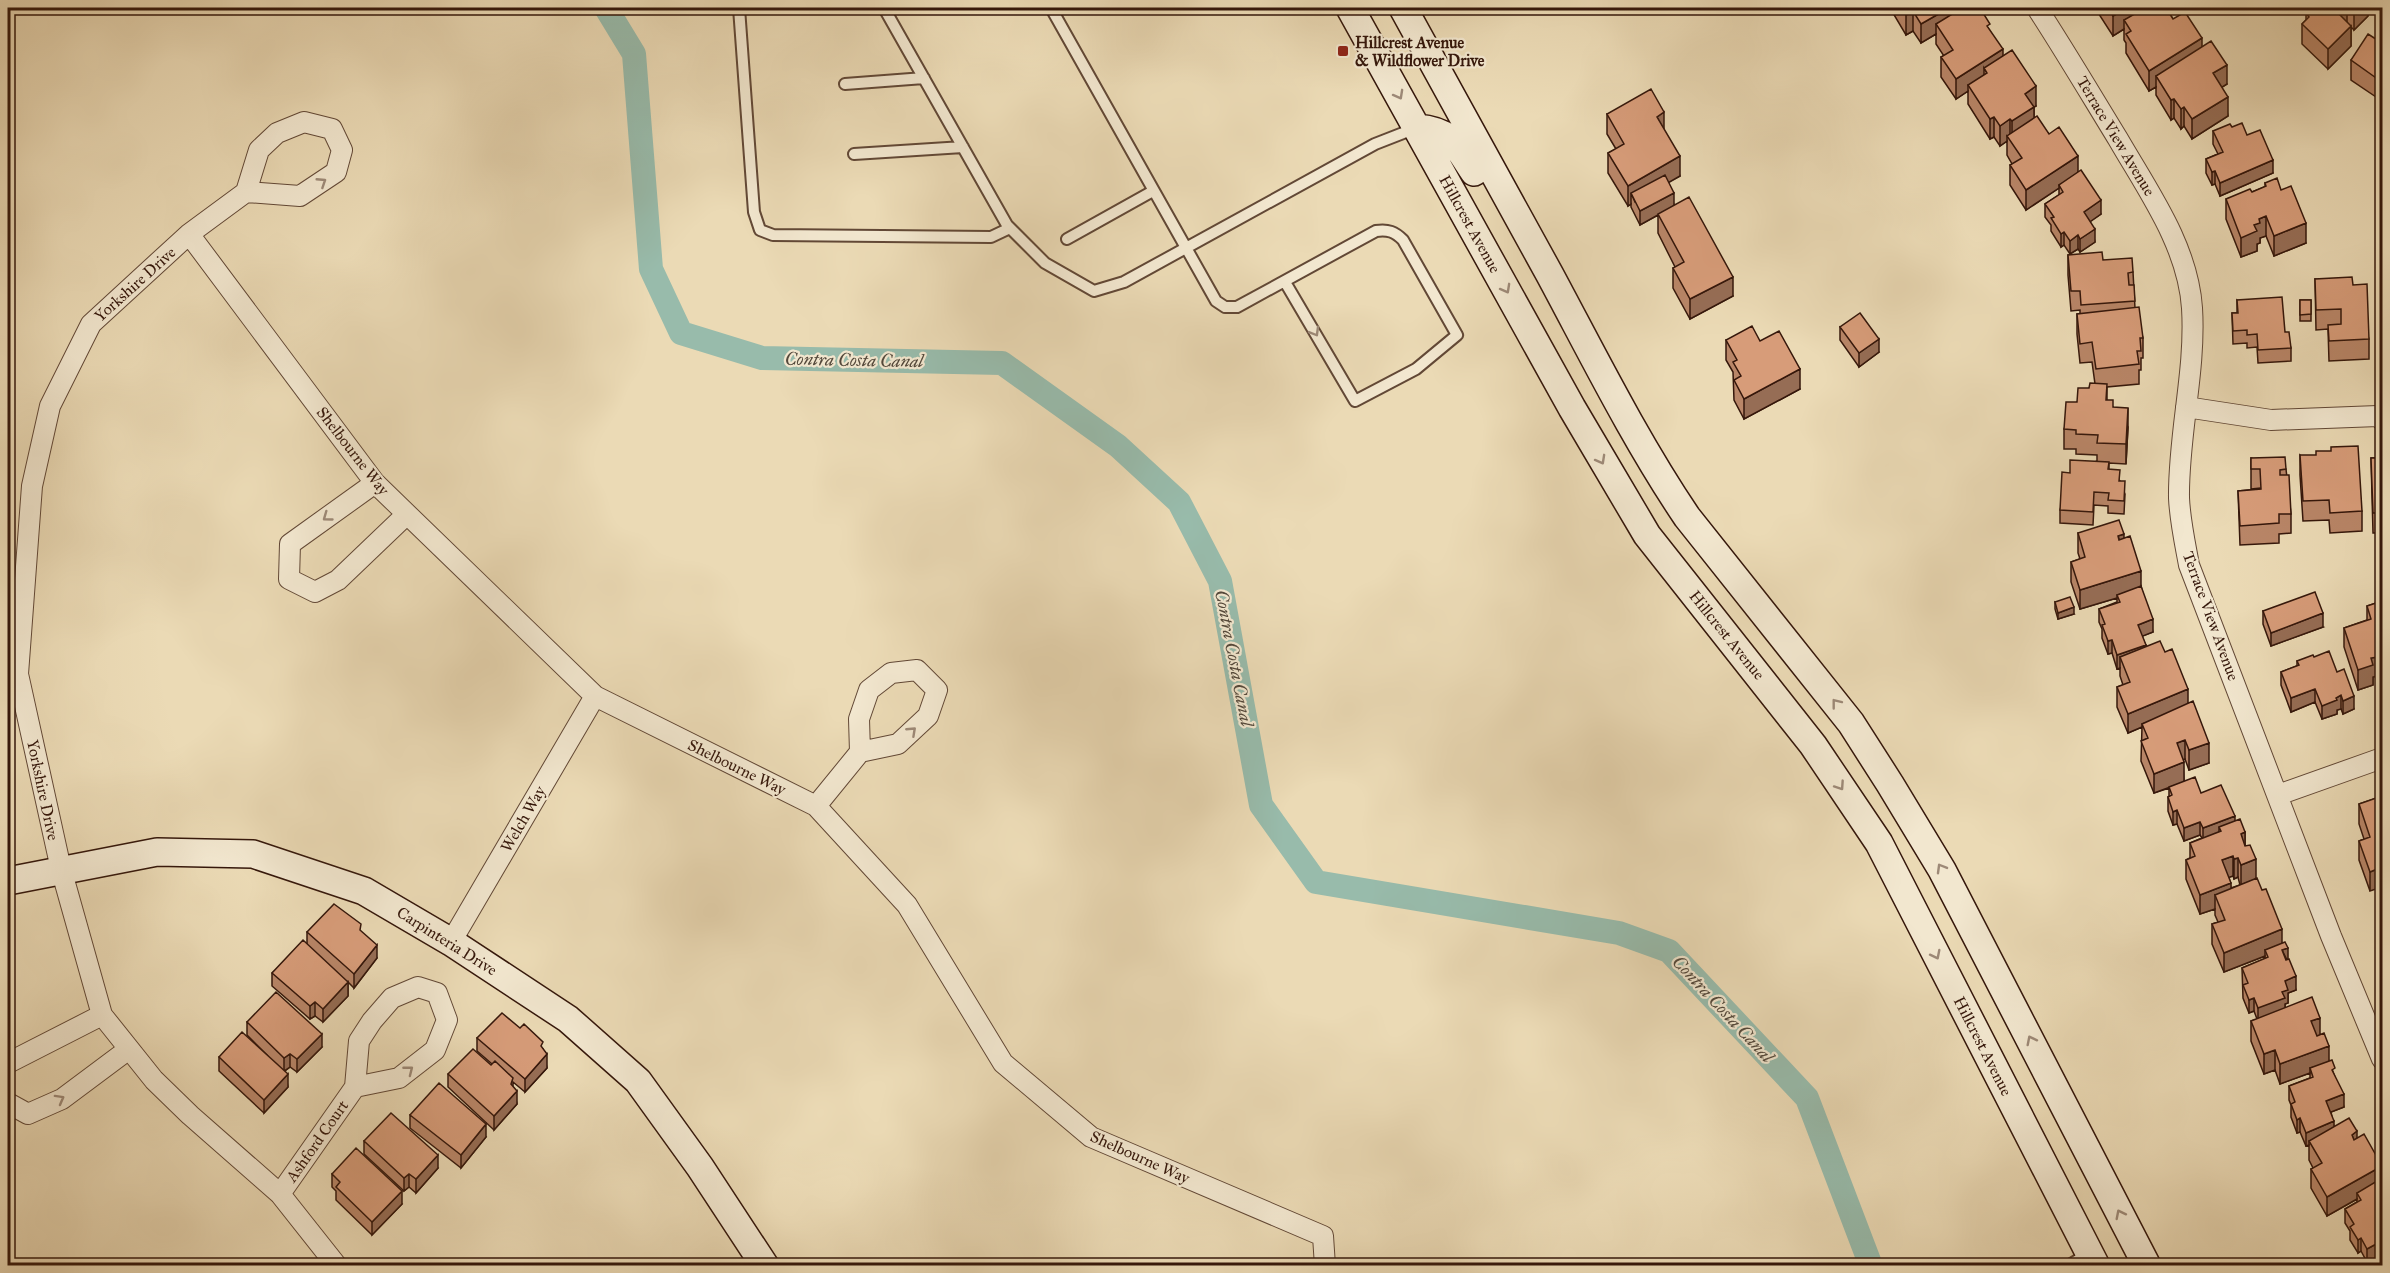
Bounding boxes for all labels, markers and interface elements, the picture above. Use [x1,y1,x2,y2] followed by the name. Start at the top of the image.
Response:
[1355,33,1485,70] place label: Hillcrest Avenue & Wildflower Drive
[1336,44,1350,58] marker: Hillcrest Avenue & Wildflower Drive
[2073,73,2159,199] street label: Terrace View Avenue
[1392,89,1403,99] one-way arrow
[1435,172,1505,277] street label: Hillcrest Avenue
[315,178,326,189] one-way arrow
[91,242,180,325] street label: Yorkshire Drive
[1499,283,1510,293] one-way arrow
[1307,326,1319,336] one-way arrow
[785,348,926,372] water label: Contra Costa Canal
[313,403,394,499] street label: Shelbourne Way
[1594,453,1605,464] one-way arrow
[323,510,334,521] one-way arrow
[2179,549,2243,683] street label: Terrace View Avenue
[1685,587,1769,684] street label: Hillcrest Avenue
[1210,588,1258,730] water label: Contra Costa Canal
[1832,699,1843,710] one-way arrow
[905,727,916,738] one-way arrow
[685,735,790,799] street label: Shelbourne Way
[23,738,63,842] street label: Yorkshire Drive
[1833,779,1844,790] one-way arrow
[497,782,550,855] street label: Welch Way
[1936,863,1948,874] one-way arrow
[393,903,501,980] street label: Carpinteria Drive
[1929,949,1940,959] one-way arrow
[1668,951,1780,1069] water label: Contra Costa Canal
[1950,993,2016,1099] street label: Hillcrest Avenue
[2026,1036,2038,1047] one-way arrow
[403,1066,414,1077] one-way arrow
[54,1095,64,1106] one-way arrow
[281,1096,352,1186] street label: Ashford Court
[1087,1127,1193,1188] street label: Shelbourne Way
[2116,1209,2128,1220] one-way arrow

